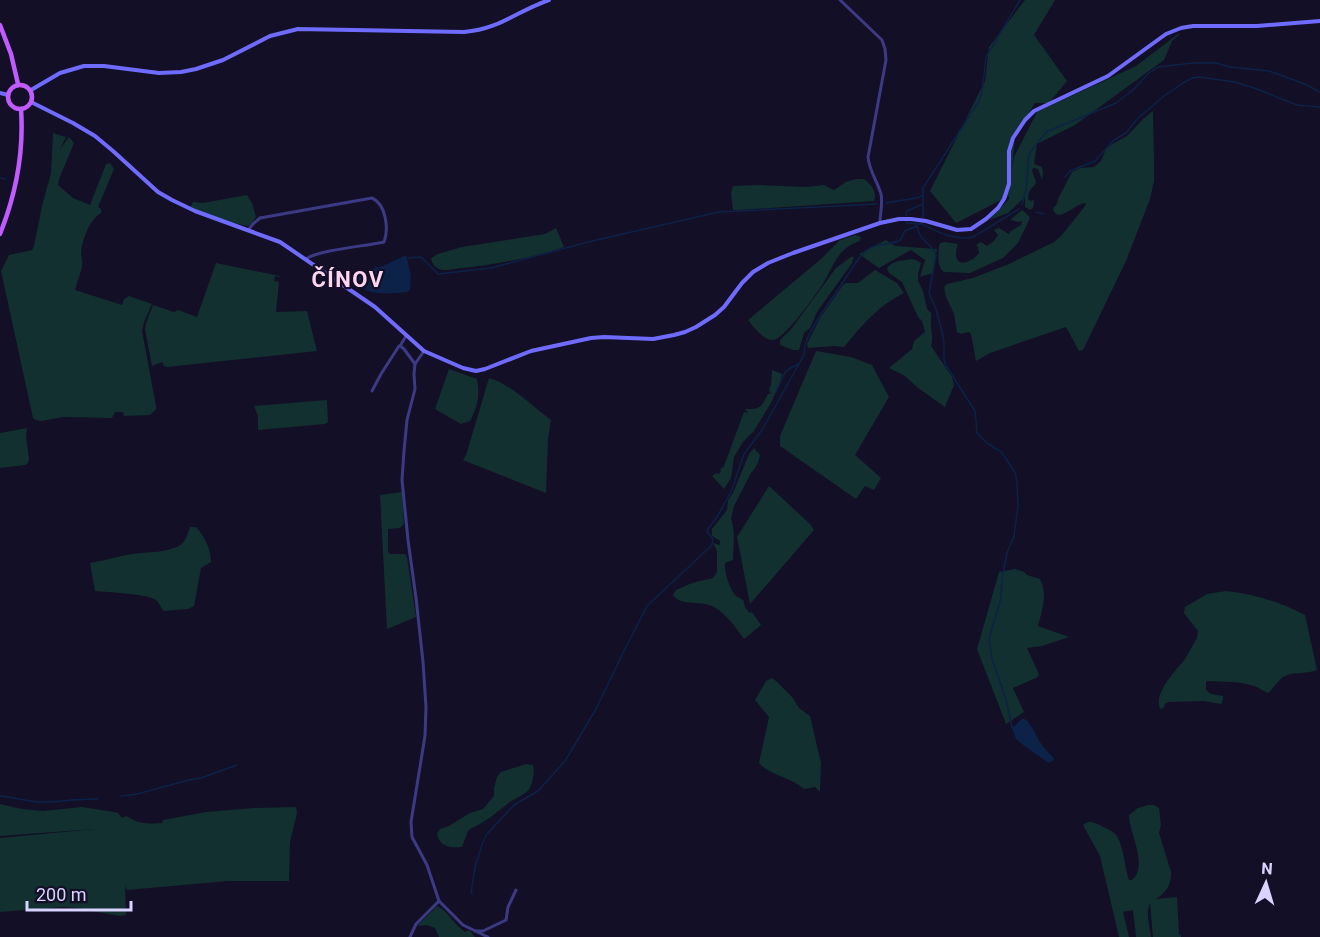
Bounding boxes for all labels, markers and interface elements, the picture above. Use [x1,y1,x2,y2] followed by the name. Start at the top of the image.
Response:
[311,266,385,292] district label: ČÍNOV
[1236,853,1296,913] north arrow
[1261,859,1273,878] text: N
[27,874,130,912] scale bar
[36,884,87,905] text: 200 m

